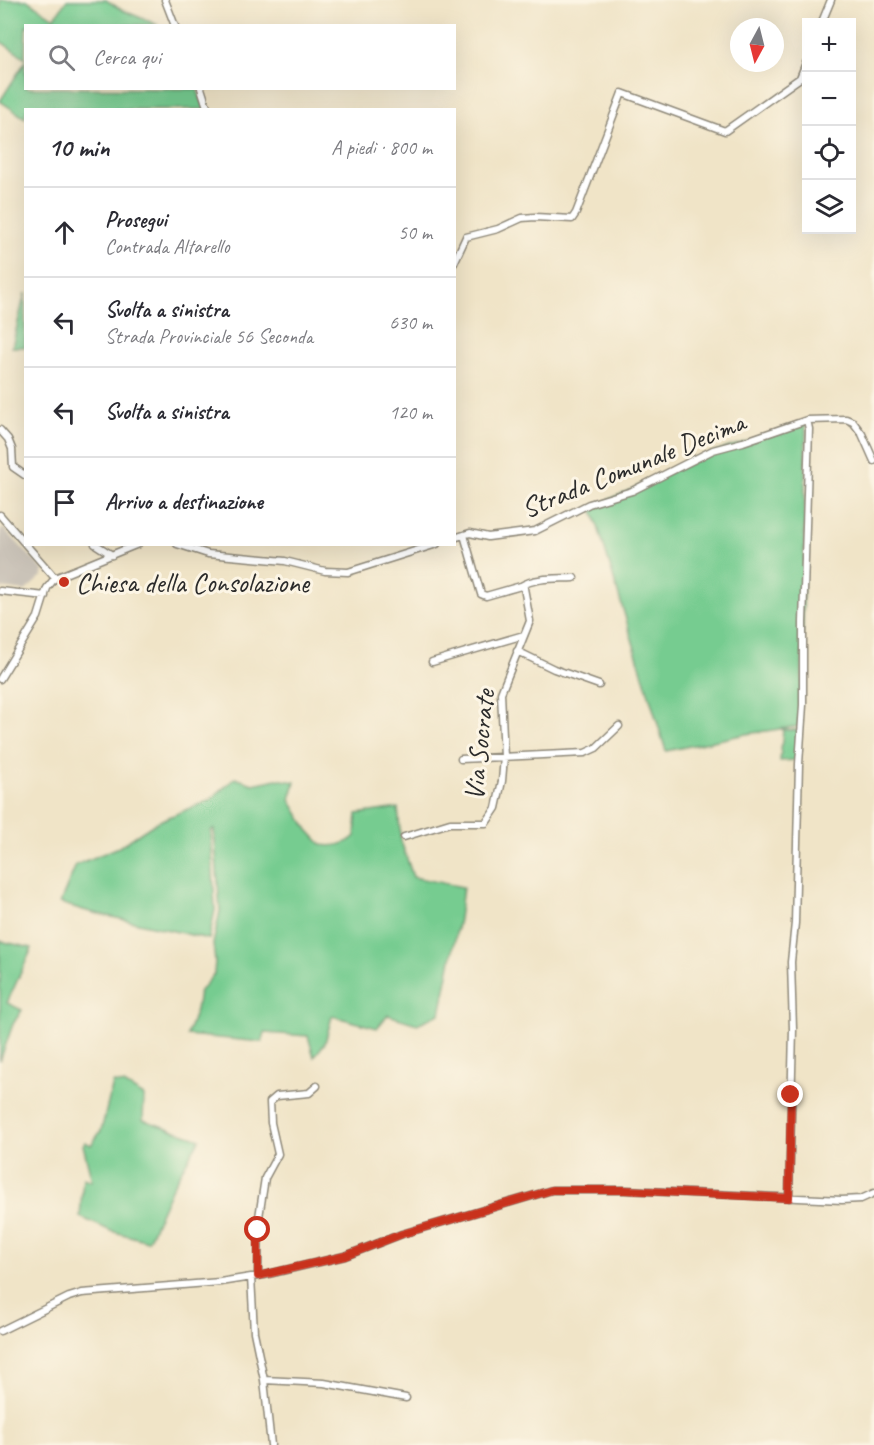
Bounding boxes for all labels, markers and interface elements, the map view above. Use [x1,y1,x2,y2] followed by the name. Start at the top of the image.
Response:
[730,18,784,72] north arrow
[802,18,856,234] map controls
[802,18,856,72] button: +
[24,24,456,90] search box
[45,41,78,74] icon: search
[93,43,161,71] text: Cerca qui
[802,72,856,126] button: −
[802,126,856,180] button: locate
[48,131,110,164] text: 10 min
[331,135,432,160] text: A piedi · 800 m
[802,180,856,234] button: layers
[105,206,167,234] text: Prosegui
[48,216,81,249] icon: ahead
[398,220,432,245] text: 50 m
[105,234,230,259] text: Contrada Altarello
[105,296,229,324] text: Svolta a sinistra
[48,306,81,339] icon: left
[389,310,432,335] text: 630 m
[105,324,313,349] text: Strada Provinciale 56 Seconda
[48,396,81,429] icon: left
[105,398,229,426] text: Svolta a sinistra
[389,400,432,425] text: 120 m
[516,403,752,526] street label: Strada Comunale Decima
[48,486,81,519] icon: arrive
[105,488,263,516] text: Arrivo a destinazione
[76,565,311,600] place label: Chiesa della Consolazione
[57,575,71,589] marker: Chiesa della Consolazione
[456,686,502,802] street label: Via Socrate
[777,1081,803,1107] route end
[244,1216,270,1242] route start

